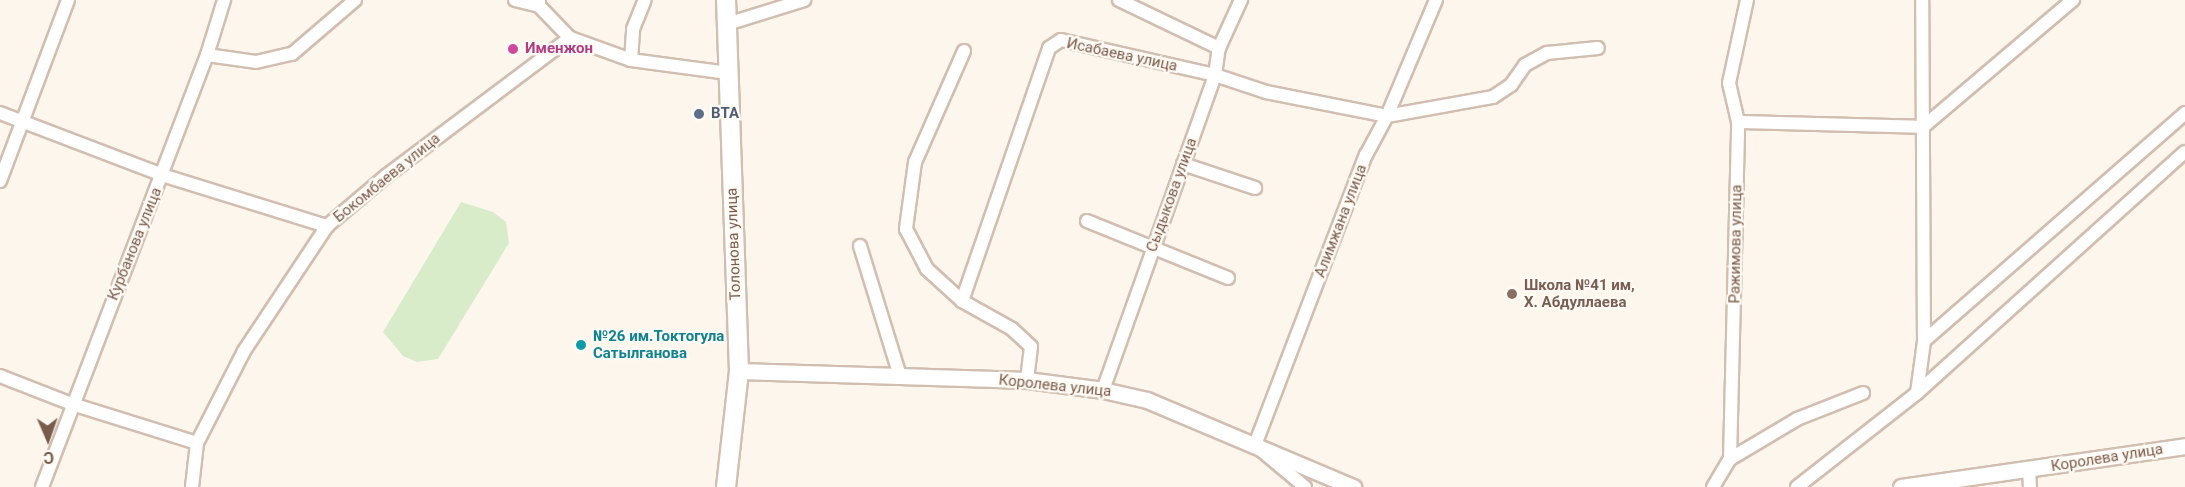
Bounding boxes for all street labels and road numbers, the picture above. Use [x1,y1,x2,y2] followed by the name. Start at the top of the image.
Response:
[1065,34,1179,76] street label: Исабаева улица
[330,130,444,226] street label: Бокомбаева улица
[1143,135,1201,255] street label: Сыдыкова улица
[1311,162,1371,280] street label: Алимжана улица
[1726,184,1746,304] street label: Ражимова улица
[104,185,166,303] street label: Курбанова улица
[723,187,745,301] street label: Толонова улица
[998,371,1112,401] street label: Королева улица
[2050,440,2164,476] street label: Королева улица

